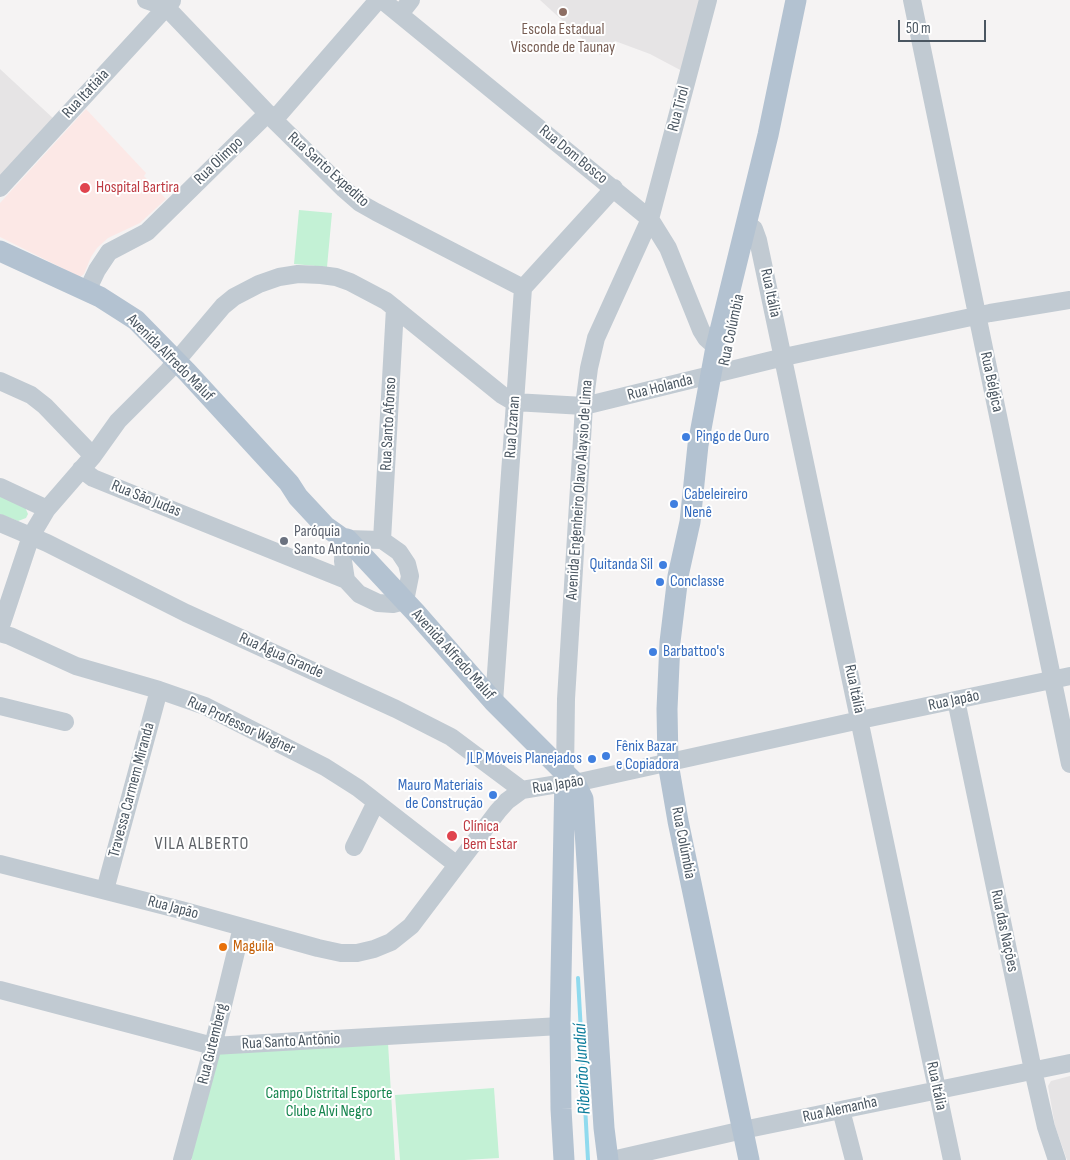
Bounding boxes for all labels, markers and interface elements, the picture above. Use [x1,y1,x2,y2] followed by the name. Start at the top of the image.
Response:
[557,6,569,18] marker: Escola Estadual Visconde de Taunay
[900,10,988,42] scale bar
[906,19,931,38] text: 50 m
[511,20,615,58] place label: Escola Estadual Visconde de Taunay
[58,65,114,123] street label: Rua Itatiaia
[664,84,694,134] street label: Rua Tirol
[535,122,611,188] street label: Rua Dom Bosco
[283,128,373,212] street label: Rua Santo Expedito
[191,133,247,189] street label: Rua Olimpo
[96,178,179,198] place label: Hospital Bartira
[78,181,92,195] marker: Hospital Bartira
[755,267,785,319] street label: Rua Itália
[715,292,749,368] street label: Rua Colúmbia
[122,310,218,406] street label: Avenida Alfredo Maluf
[975,350,1007,414] street label: Rua Bélgica
[625,371,695,405] street label: Rua Holanda
[377,377,401,471] street label: Rua Santo Afonso
[563,379,597,601] street label: Avenida Engenheiro Olavo Alaysio de Lima
[501,395,525,459] street label: Rua Ozanan
[696,427,769,447] place label: Pingo de Ouro
[680,431,692,443] marker: Pingo de Ouro
[108,476,184,522] street label: Rua São Judas
[684,485,748,523] place label: Cabeleireiro Nenê
[668,498,680,510] marker: Cabeleireiro Nenê
[294,522,370,560] place label: Paróquia Santo Antonio
[278,535,290,547] marker: Paróquia Santo Antonio
[589,555,653,575] place label: Quitanda Sil
[657,559,669,571] marker: Quitanda Sil
[670,572,724,592] place label: Conclasse
[654,576,666,588] marker: Conclasse
[407,606,499,704] street label: Avenida Alfredo Maluf
[236,629,326,683] street label: Rua Água Grande
[663,642,725,662] place label: Barbattoo's
[647,646,659,658] marker: Barbattoo's
[839,663,869,715] street label: Rua Itália
[927,686,981,716] street label: Rua Japão
[184,693,298,759] street label: Rua Professor Wagner
[105,721,159,859] street label: Travessa Carmem Miranda
[616,737,679,775] place label: Fênix Bazar e Copiadora
[466,749,582,769] place label: JLP Móveis Planejados
[600,750,612,762] marker: Fênix Bazar e Copiadora
[586,753,598,765] marker: JLP Móveis Planejados
[531,771,585,799] street label: Rua Japão
[398,776,483,814] place label: Mauro Materiais de Construção
[487,789,499,801] marker: Mauro Materiais de Construção
[667,805,699,881] street label: Rua Colúmbia
[463,817,517,855] place label: Clínica Bem Estar
[445,829,459,843] marker: Clínica Bem Estar
[153,833,251,855] district label: VILA ALBERTO
[986,888,1022,974] street label: Rua das Nações
[146,892,200,924] street label: Rua Japão
[233,937,274,957] place label: Maguila
[217,941,229,953] marker: Maguila
[194,1002,232,1086] street label: Rua Gutemberg
[570,1023,596,1115] water label: Ribeirão Jundiaí
[241,1030,341,1054] street label: Rua Santo Antônio
[921,1060,951,1112] street label: Rua Itália
[266,1084,392,1122] park label: Campo Distrital Esporte Clube Alvi Negro
[801,1093,879,1127] street label: Rua Alemanha

